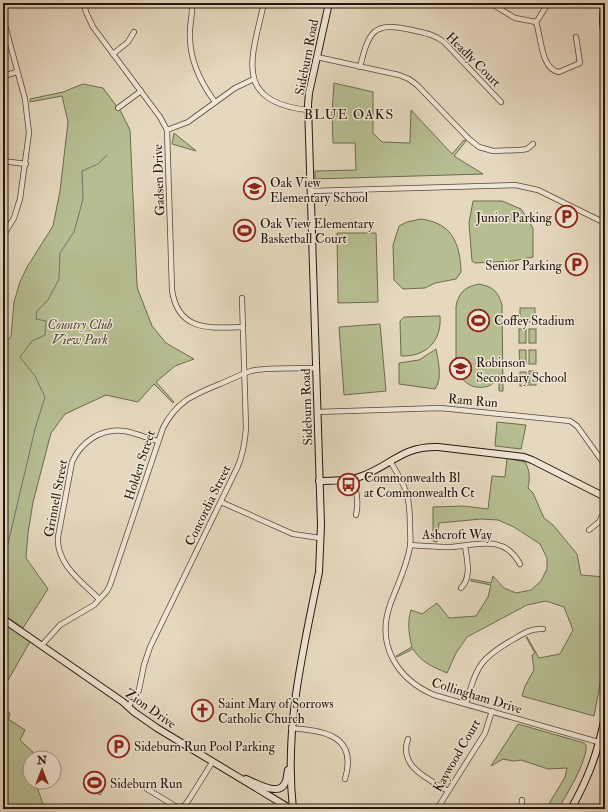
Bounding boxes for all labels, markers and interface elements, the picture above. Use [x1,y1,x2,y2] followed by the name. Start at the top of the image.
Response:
[292,17,322,96] street label: Sideburn Road
[442,29,504,91] street label: Headly Court
[304,106,394,123] district label: BLUE OAKS
[150,143,168,216] street label: Gadsen Drive
[270,175,369,207] place label: Oak View Elementary School
[242,176,268,202] school or university icon: Oak View Elementary School
[554,204,580,230] parking icon: Junior Parking
[475,210,553,226] place label: Junior Parking
[260,216,374,247] place label: Oak View Elementary Basketball Court
[231,217,257,243] sports icon: Oak View Elementary Basketball Court
[564,252,590,278] parking icon: Senior Parking
[485,258,563,274] place label: Senior Parking
[466,307,492,333] sports icon: Coffey Stadium
[494,313,575,330] place label: Coffey Stadium
[47,317,113,348] park label: Country Club View Park
[476,355,568,387] place label: Robinson Secondary School
[448,356,474,382] school or university icon: Robinson Secondary School
[298,368,316,446] street label: Sideburn Road
[447,391,499,411] street label: Ram Run
[121,428,159,502] street label: Holden Street
[41,458,71,538] street label: Grinnell Street
[181,462,234,548] street label: Concordia Street
[364,470,474,501] place label: Commonwealth Bl at Commonwealth Ct
[335,471,361,497] bus stop icon: Commonwealth Bl at Commonwealth Ct
[421,527,492,544] street label: Ashcroft Way
[430,675,524,717] street label: Collingham Drive
[122,685,179,733] street label: Zion Drive
[218,696,334,727] place label: Saint Mary of Sorrows Catholic Church
[189,697,215,723] church icon: Saint Mary of Sorrows Catholic Church
[430,716,485,795] street label: Kaywood Court
[105,733,131,759] parking icon: Sideburn Run Pool Parking
[134,739,276,755] place label: Sideburn Run Pool Parking
[22,750,62,790] north arrow
[36,754,48,767] text: N
[82,770,108,796] sports icon: Sideburn Run
[110,776,183,792] place label: Sideburn Run

